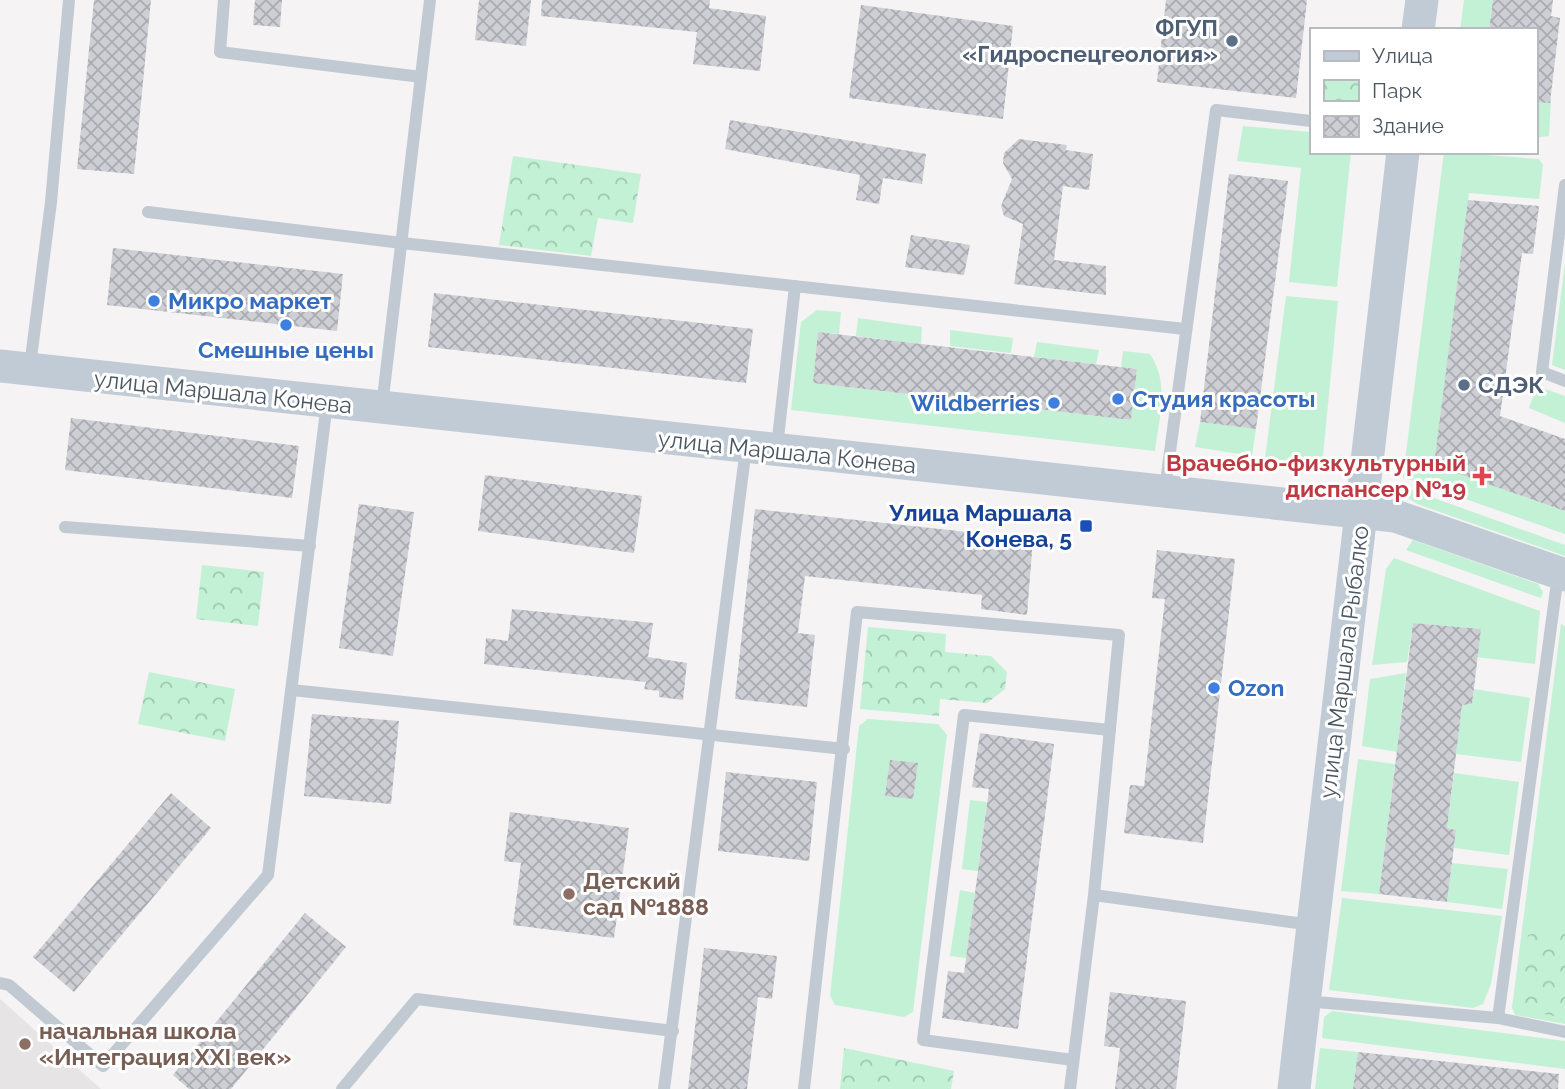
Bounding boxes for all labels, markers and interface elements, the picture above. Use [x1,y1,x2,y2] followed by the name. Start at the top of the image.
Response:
[962,14,1218,67] place label: ФГУП «Гидроспецгеология»
[1310,28,1537,154] legend
[1224,33,1240,49] marker: ФГУП «Гидроспецгеология»
[1372,43,1433,68] text: Улица
[1372,78,1422,103] text: Парк
[1372,113,1444,138] text: Здание
[168,287,332,314] place label: Микро маркет
[146,293,162,309] marker: Микро маркет
[278,317,294,333] marker: Смешные цены
[198,336,374,363] place label: Смешные цены
[93,365,353,418] street label: улица Маршала Конева
[1478,371,1544,398] place label: СДЭК
[1456,377,1472,393] marker: СДЭК
[1132,385,1316,412] place label: Студия красоты
[911,389,1040,416] place label: Wildberries
[1110,391,1126,407] marker: Студия красоты
[1046,395,1062,411] marker: Wildberries
[657,425,917,478] street label: улица Маршала Конева
[1166,449,1466,502] place label: Врачебно-физкультурный диспансер №19
[1472,466,1492,486] marker: Врачебно-физкультурный диспансер №19
[888,499,1072,552] place label: Улица Маршала Конева, 5
[1078,518,1094,534] marker: Улица Маршала Конева, 5
[1313,524,1374,800] street label: улица Маршала Рыбалко
[1228,674,1284,701] place label: Ozon
[1206,680,1222,696] marker: Ozon
[583,867,709,920] place label: Детский сад №1888
[561,886,577,902] marker: Детский сад №1888
[39,1017,292,1070] place label: начальная школа «Интеграция XXI век»
[17,1036,33,1052] marker: начальная школа «Интеграция XXI век»

